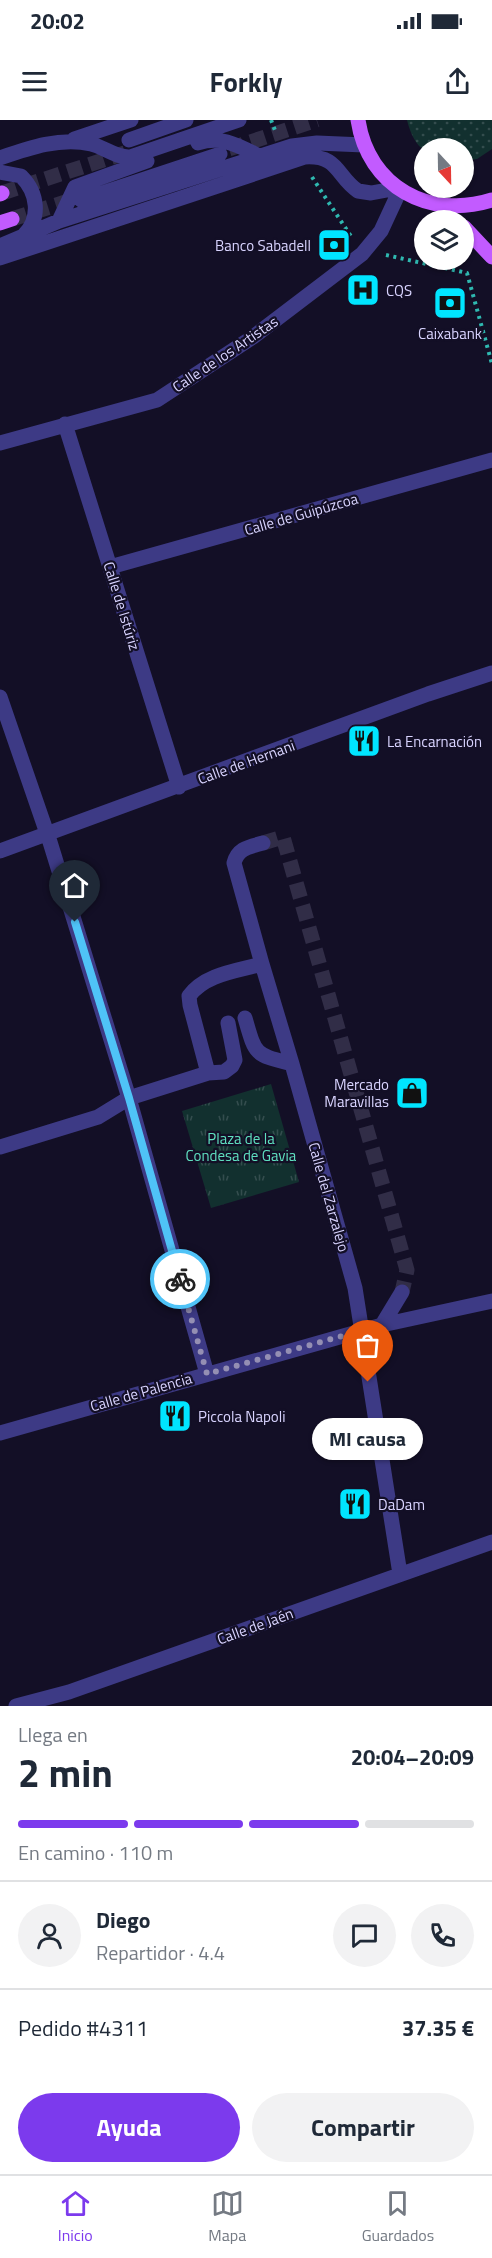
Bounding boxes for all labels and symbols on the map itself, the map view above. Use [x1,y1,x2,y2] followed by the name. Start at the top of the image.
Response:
[414,138,474,198] north arrow
[316,227,352,263] bank icon: Banco Sabadell
[215,234,311,257] place label: Banco Sabadell
[345,272,381,308] hospital icon: CQS
[386,279,412,302] place label: CQS
[432,285,468,321] bank icon: Caixabank
[167,310,283,398] street label: Calle de los Artistas
[418,322,482,345] place label: Caixabank
[241,487,361,541] street label: Calle de Guipúzcoa
[98,559,146,653] street label: Calle de Istúriz
[346,723,382,759] restaurant icon: La Encarnación
[387,730,482,753] place label: La Encarnación
[194,734,298,790] street label: Calle de Hernani
[49,860,100,922] pin
[324,1073,389,1113] place label: Mercado Maravillas
[394,1075,430,1111] shop icon: Mercado Maravillas
[186,1127,297,1167] park label: Plaza de la Condesa de Gavia
[302,1139,356,1255] street label: Calle del Zarzalejo
[150,1249,210,1309] courier
[342,1320,393,1382] pin
[87,1366,195,1418] street label: Calle de Palencia
[157,1398,193,1434] restaurant icon: Piccola Napoli
[198,1405,286,1428] place label: Piccola Napoli
[312,1418,424,1460] callout: MI causa
[337,1486,373,1522] restaurant icon: DaDam
[378,1493,425,1516] place label: DaDam
[214,1602,296,1650] street label: Calle de Jaén

